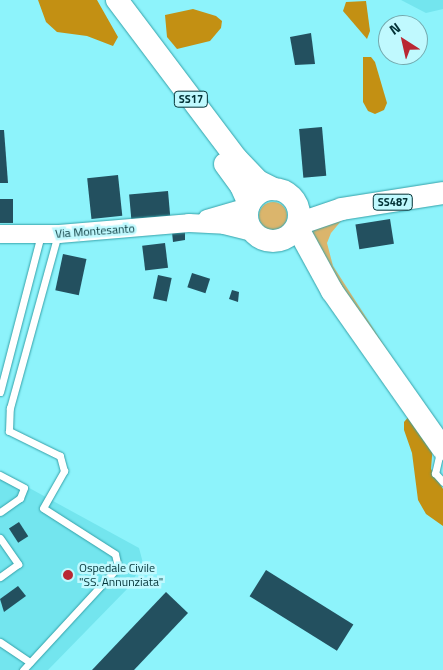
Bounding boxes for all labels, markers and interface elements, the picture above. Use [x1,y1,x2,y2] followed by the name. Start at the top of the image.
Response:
[378,15,428,65] north arrow
[385,17,405,40] text: N
[174,90,208,108] road number: SS17
[372,193,414,210] road number: SS487
[55,221,135,241] street label: Via Montesanto
[79,561,163,589] place label: Ospedale Civile "SS. Annunziata"
[61,568,75,582] marker: Ospedale Civile "SS. Annunziata"

